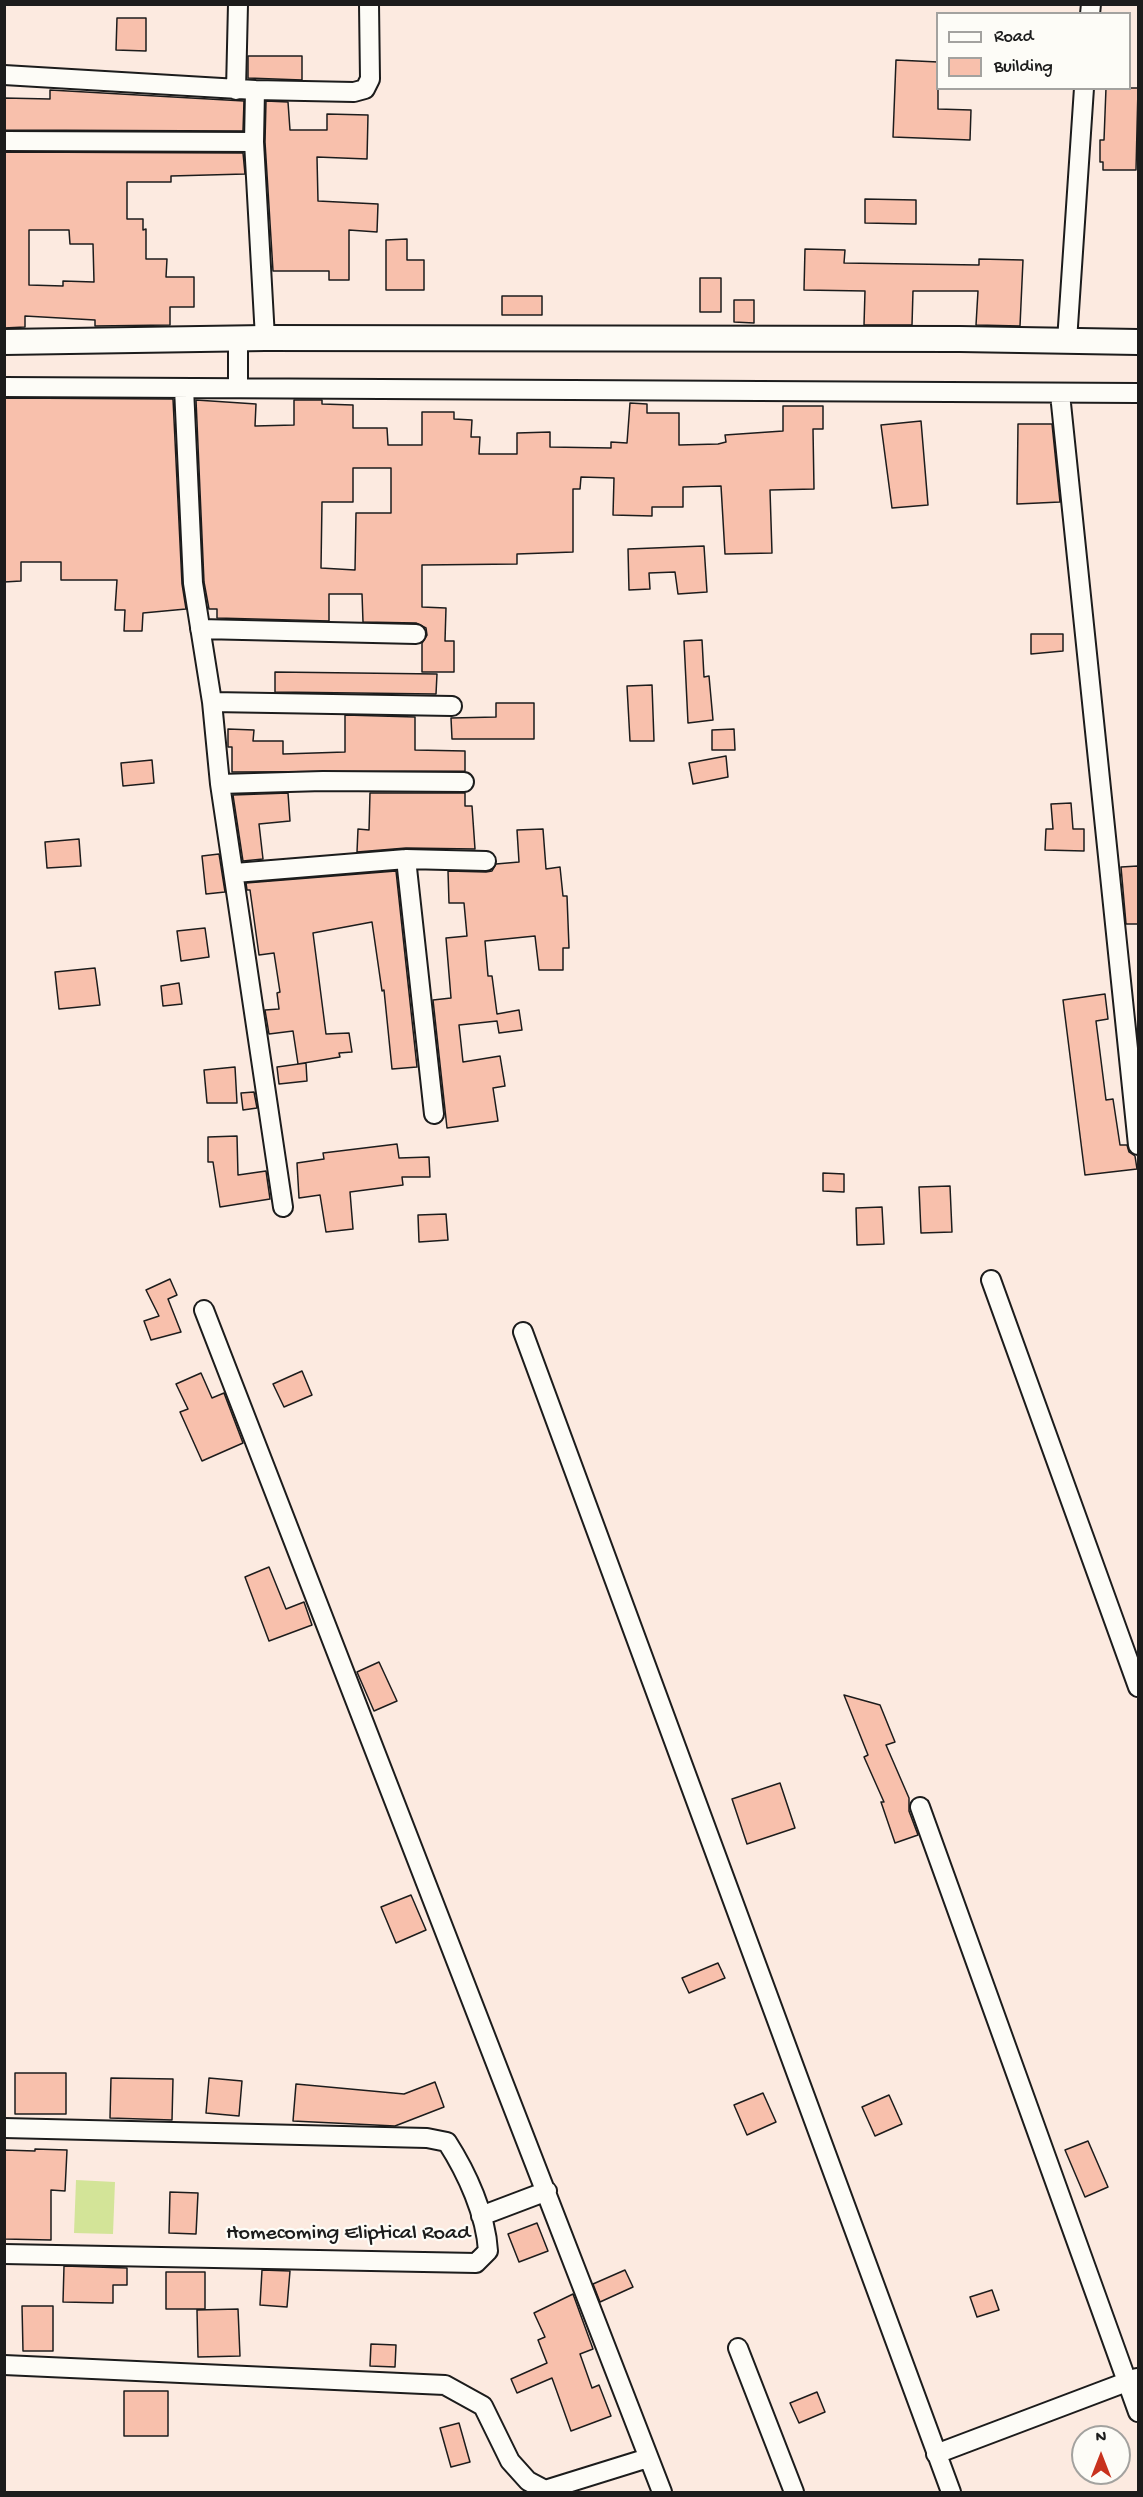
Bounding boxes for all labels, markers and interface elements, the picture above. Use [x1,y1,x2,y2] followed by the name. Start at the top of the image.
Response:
[936,12,1131,90] legend
[994,27,1033,48] text: Road
[994,57,1053,78] text: Building
[226,2222,470,2248] street label: Homecoming Eliptical Road
[1071,2425,1131,2485] north arrow
[1096,2429,1106,2448] text: N

